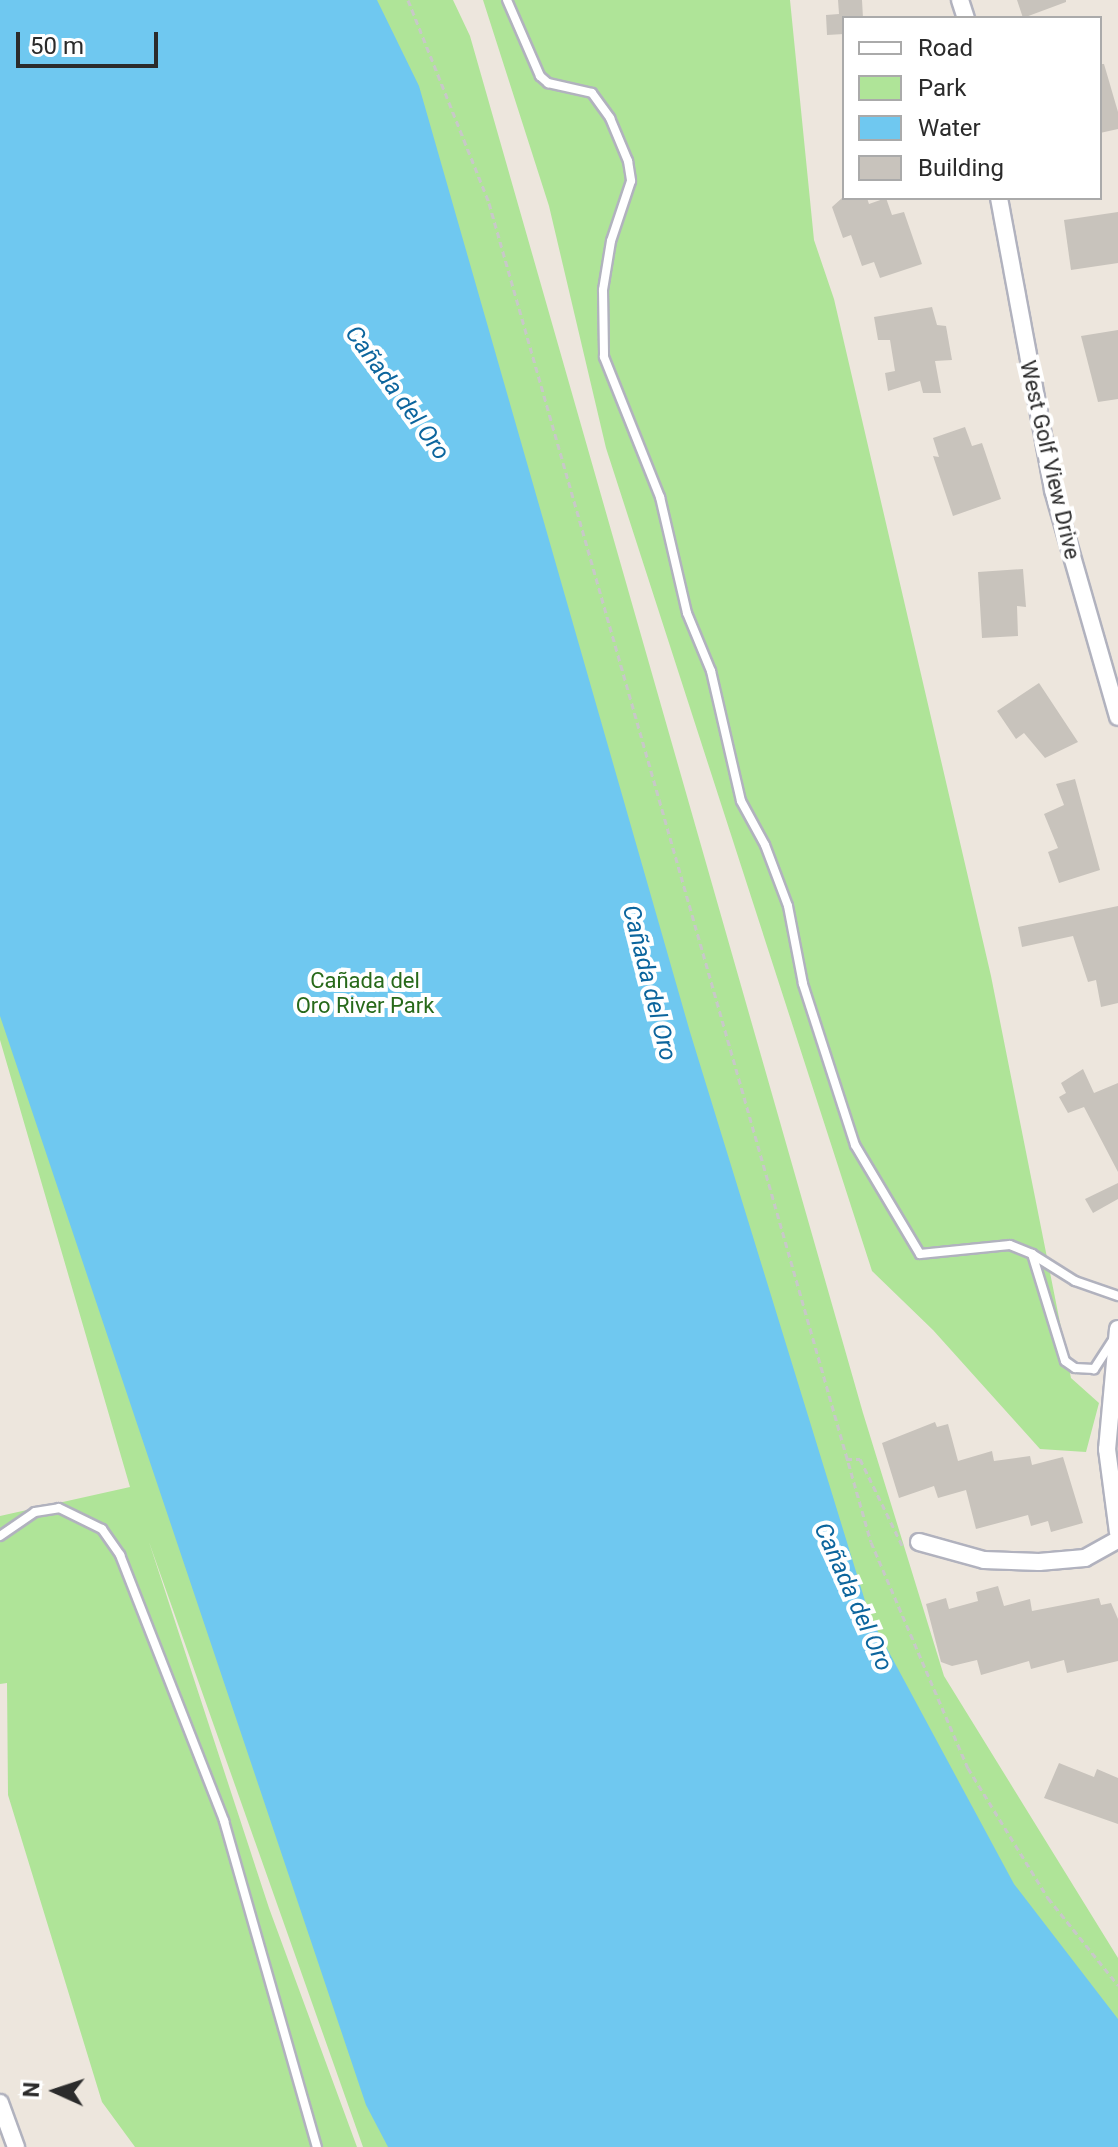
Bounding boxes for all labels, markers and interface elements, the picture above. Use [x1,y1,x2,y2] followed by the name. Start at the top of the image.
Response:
[20,16,162,66] scale bar
[842,16,1102,200] legend
[30,32,84,60] text: 50 m
[918,34,973,62] text: Road
[918,74,966,102] text: Park
[918,114,981,142] text: Water
[918,154,1004,182] text: Building
[339,320,455,466] water label: Cañada del Oro
[1014,358,1086,562] street label: West Golf View Drive
[616,902,682,1064] water label: Cañada del Oro
[296,967,434,1018] park label: Cañada del Oro River Park
[808,1519,898,1675] water label: Cañada del Oro
[16,2051,96,2131] north arrow
[19,2081,44,2098] text: N

